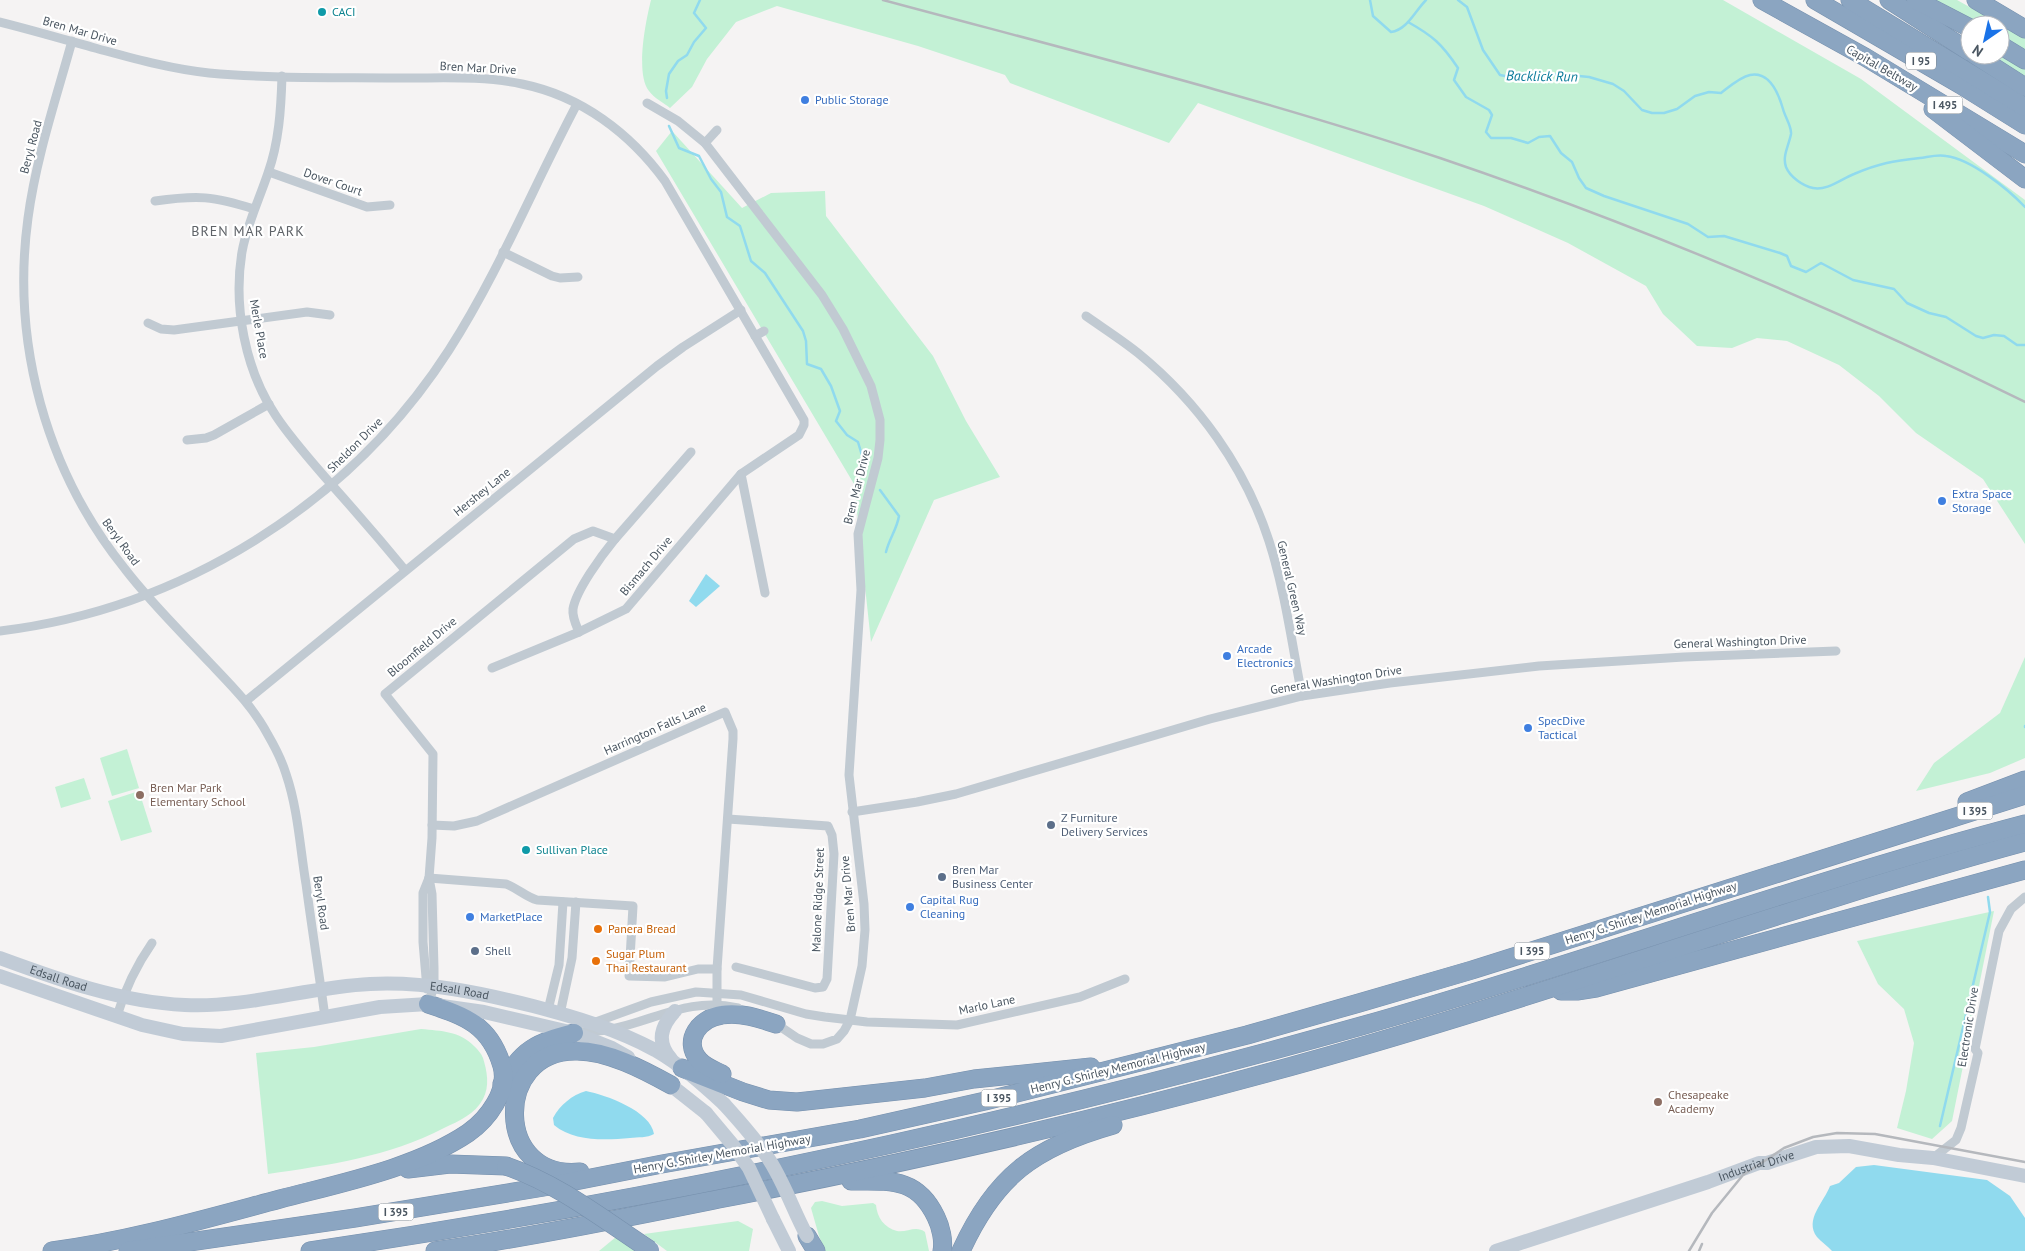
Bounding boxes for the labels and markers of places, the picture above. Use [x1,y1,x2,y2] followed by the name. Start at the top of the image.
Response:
[332,4,356,19] place label: CACI
[316,6,328,18] marker: CACI
[815,92,889,107] place label: Public Storage
[799,94,811,106] marker: Public Storage
[1952,486,2012,515] place label: Extra Space Storage
[1936,495,1948,507] marker: Extra Space Storage
[1237,641,1293,670] place label: Arcade Electronics
[1221,650,1233,662] marker: Arcade Electronics
[1538,713,1585,742] place label: SpecDive Tactical
[1522,722,1534,734] marker: SpecDive Tactical
[150,780,246,809] place label: Bren Mar Park Elementary School
[134,789,146,801] marker: Bren Mar Park Elementary School
[1061,810,1148,839] place label: Z Furniture Delivery Services
[1045,819,1057,831] marker: Z Furniture Delivery Services
[536,842,608,857] place label: Sullivan Place
[520,844,532,856] marker: Sullivan Place
[952,862,1033,891] place label: Bren Mar Business Center
[936,871,948,883] marker: Bren Mar Business Center
[920,892,979,921] place label: Capital Rug Cleaning
[904,901,916,913] marker: Capital Rug Cleaning
[480,909,543,924] place label: MarketPlace
[464,911,476,923] marker: MarketPlace
[608,921,676,936] place label: Panera Bread
[592,923,604,935] marker: Panera Bread
[485,943,512,958] place label: Shell
[469,945,481,957] marker: Shell
[606,946,686,975] place label: Sugar Plum Thai Restaurant
[590,955,602,967] marker: Sugar Plum Thai Restaurant
[1668,1087,1729,1116] place label: Chesapeake Academy
[1652,1096,1664,1108] marker: Chesapeake Academy

